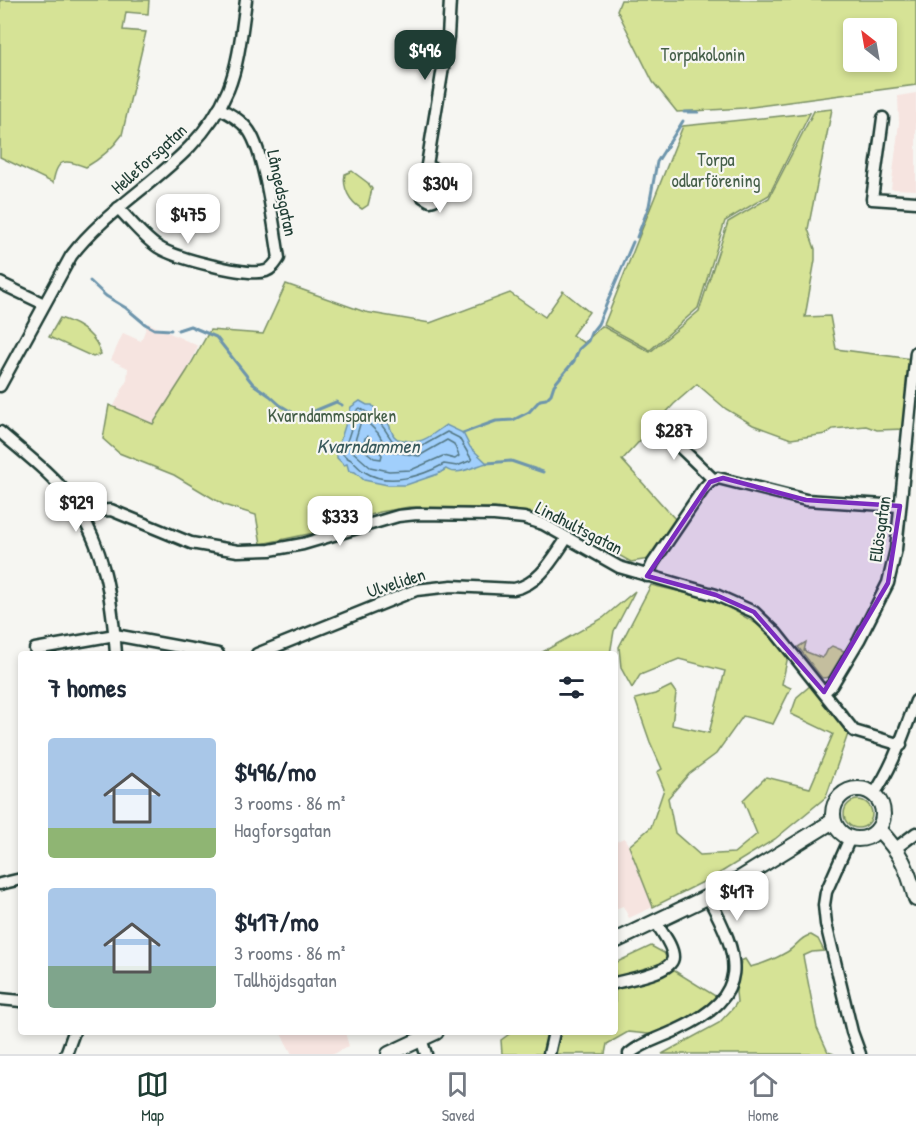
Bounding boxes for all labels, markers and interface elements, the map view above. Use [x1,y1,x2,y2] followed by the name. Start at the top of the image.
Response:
[843,18,897,72] north arrow
[843,18,897,72] map controls
[389,30,461,81] pin: $496
[409,36,441,63] text: $496
[661,42,745,67] park label: Torpakolonin
[105,118,192,200] street label: Helleforsgatan
[671,147,761,193] park label: Torpa odlarförening
[261,148,304,238] street label: Långedsgatan
[404,163,476,214] pin: $304
[422,169,458,196] text: $304
[152,194,224,245] pin: $475
[170,200,206,227] text: $475
[268,403,396,428] park label: Kvarndammsparken
[638,410,710,461] pin: $287
[655,416,693,443] text: $287
[317,432,421,459] water label: Kvarndammen
[40,482,112,533] pin: $929
[59,488,93,515] text: $929
[863,494,897,564] street label: Ellösgatan
[531,495,627,560] street label: Lindhultsgatan
[304,496,376,547] pin: $333
[321,502,359,529] text: $333
[363,561,428,604] street label: Ulveliden
[48,670,126,705] text: 7 homes
[555,671,588,704] icon: filters
[234,754,316,789] text: $496/mo
[96,762,168,834] icon: home
[234,789,345,816] text: 3 rooms · 86 m²
[234,816,331,843] text: Hagforsgatan
[701,871,773,922] pin: $417
[720,877,754,904] text: $417
[234,904,318,939] text: $417/mo
[96,912,168,984] icon: home
[234,939,345,966] text: 3 rooms · 86 m²
[234,966,337,993] text: Tallhöjdsgatan
[136,1068,169,1126] tab: Map
[441,1068,474,1126] tab: Saved
[747,1068,780,1126] tab: Home

